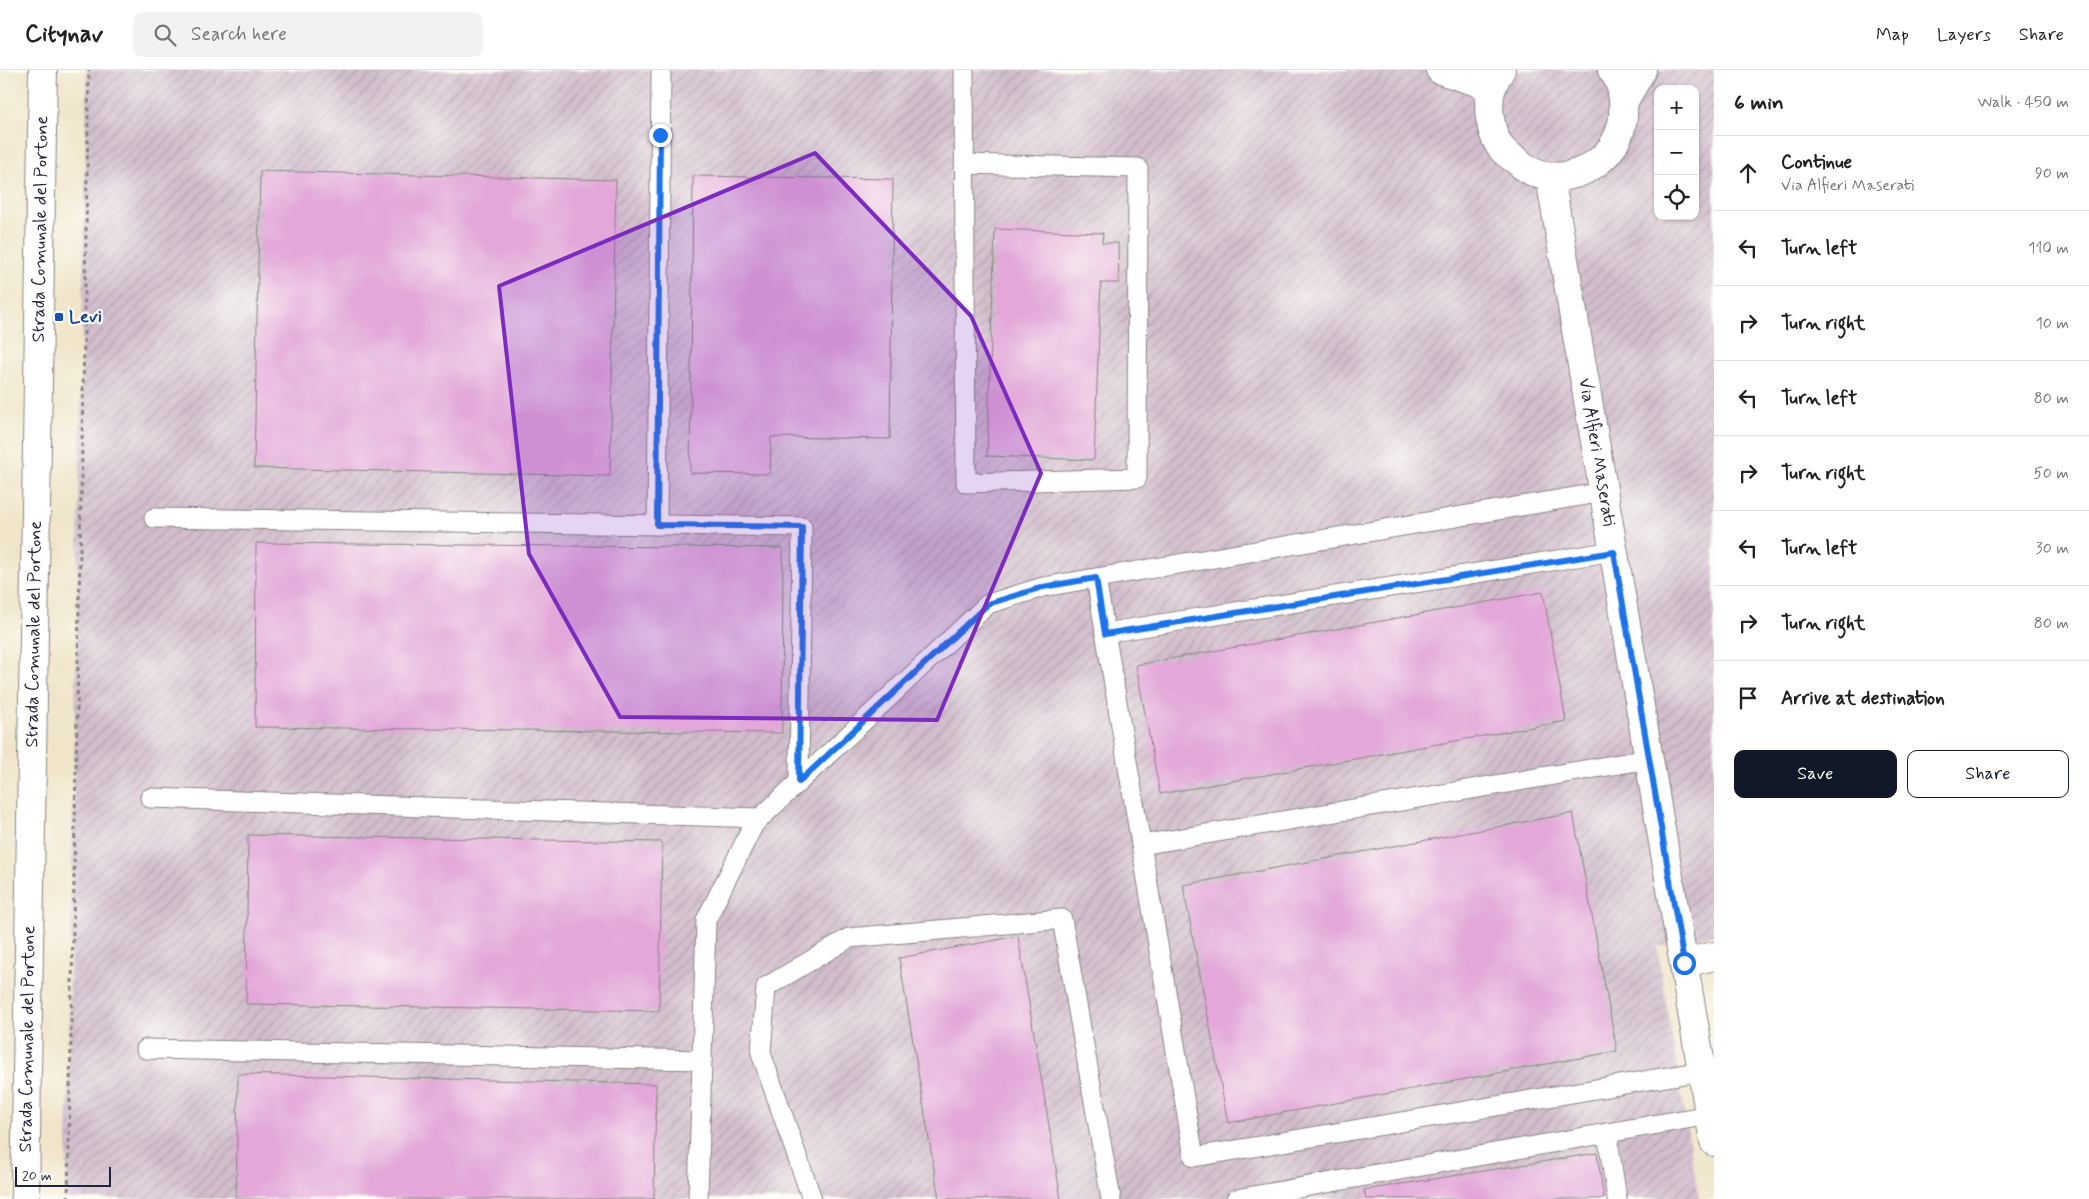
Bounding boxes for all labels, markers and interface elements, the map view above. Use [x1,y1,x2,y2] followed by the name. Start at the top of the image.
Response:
[133,12,483,57] search box
[25,19,103,50] text: Citynav
[151,21,179,49] icon: search
[191,22,287,47] text: Search here
[1876,23,1909,47] text: Map
[1937,23,1991,47] text: Layers
[2019,23,2064,47] text: Share
[1654,85,1699,220] map controls
[1654,85,1699,130] button: +
[1734,89,1784,117] text: 6 min
[1978,92,2069,113] text: Walk · 450 m
[27,115,54,343] street label: Strada Comunale del Portone
[649,124,672,147] route end
[1654,130,1699,175] button: −
[1781,150,1852,175] text: Continue
[1734,159,1762,187] icon: ahead
[2035,163,2069,184] text: 90 m
[1654,175,1699,220] button: locate
[1781,175,1914,196] text: Via Alfieri Maserati
[1734,234,1762,262] icon: left
[1781,236,1857,261] text: Turn left
[2028,238,2069,259] text: 110 m
[69,305,102,329] place label: Levi
[1734,309,1762,337] icon: right
[53,311,65,323] marker: Levi
[1781,311,1865,336] text: Turn right
[2036,313,2069,334] text: 10 m
[1572,376,1621,528] street label: Via Alfieri Maserati
[1734,384,1762,412] icon: left
[1781,386,1857,411] text: Turn left
[2034,388,2069,409] text: 80 m
[1734,459,1762,487] icon: right
[1781,461,1865,486] text: Turn right
[2033,463,2069,484] text: 50 m
[20,520,48,748] street label: Strada Comunale del Portone
[1734,534,1762,562] icon: left
[1781,536,1857,561] text: Turn left
[2036,538,2069,559] text: 30 m
[1734,609,1762,637] icon: right
[1781,611,1865,636] text: Turn right
[2034,613,2069,634] text: 80 m
[1734,684,1762,712] icon: arrive
[1781,686,1945,711] text: Arrive at destination
[1734,750,1897,798] button: Save
[1907,750,2069,798] button: Share
[14,925,41,1153] street label: Strada Comunale del Portone
[1673,952,1696,975] route start
[15,1164,111,1187] scale bar
[22,1167,52,1185] text: 20 m

